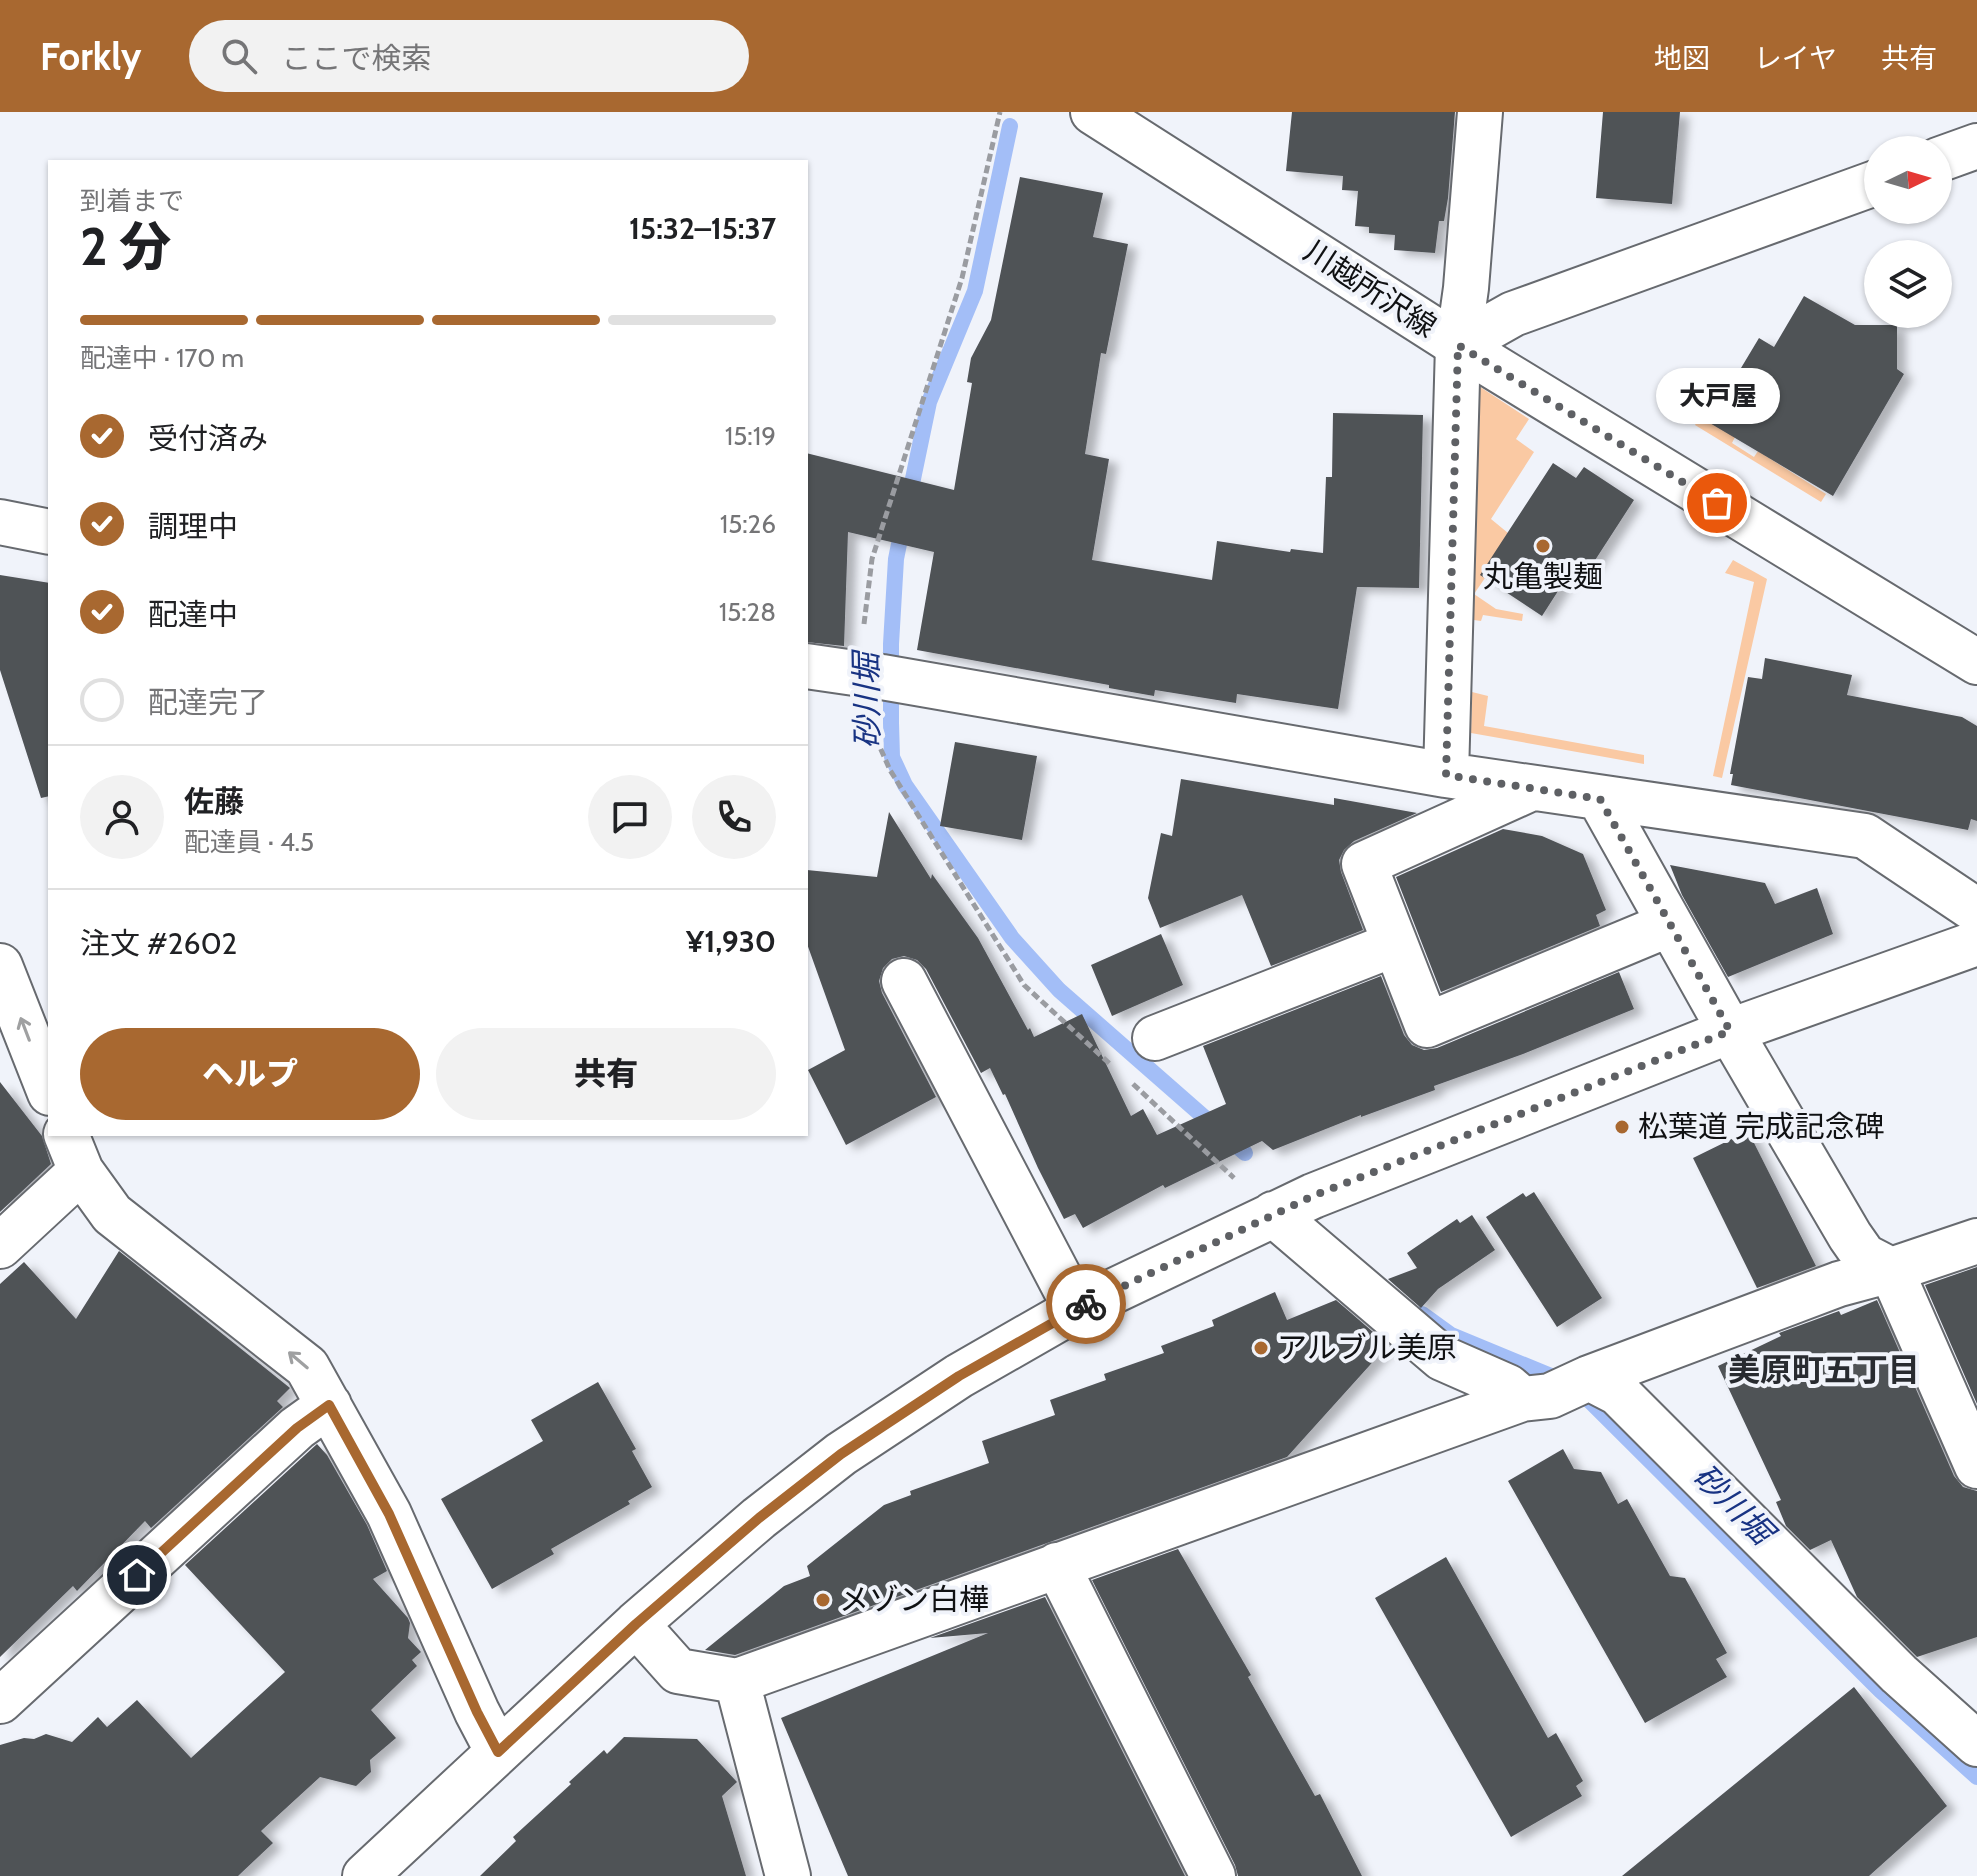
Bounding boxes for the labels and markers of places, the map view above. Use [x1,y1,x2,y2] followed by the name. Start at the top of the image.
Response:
[1655,367,1779,423] callout: 大戸屋
[1683,469,1751,537] pin
[1534,537,1552,555] marker: 丸亀製麺
[1483,558,1603,595] place label: 丸亀製麺
[1638,1108,1885,1145] place label: 松葉道 完成記念碑
[1613,1118,1631,1136] marker: 松葉道 完成記念碑
[1277,1329,1457,1366] place label: アルブル美原
[1252,1339,1270,1357] marker: アルブル美原
[103,1541,171,1609] pin
[839,1581,989,1618] place label: メゾン白樺
[814,1591,832,1609] marker: メゾン白樺

